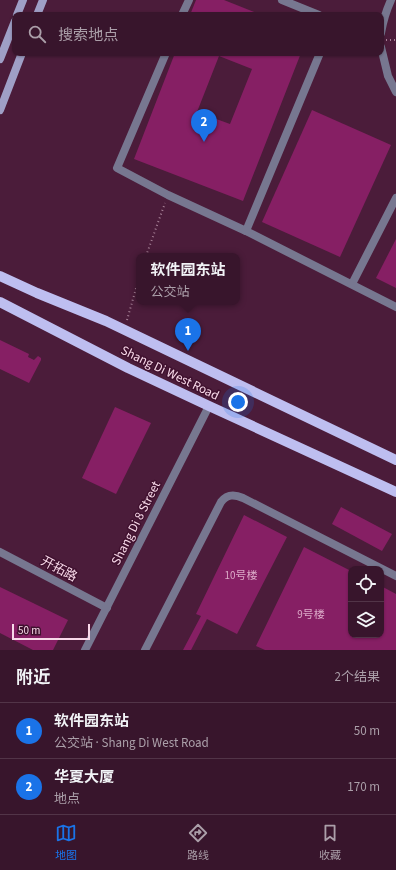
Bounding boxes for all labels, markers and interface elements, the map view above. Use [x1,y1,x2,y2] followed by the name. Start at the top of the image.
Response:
[12,12,384,56] search box
[26,23,48,45] icon: search
[58,25,118,46] text: 搜索地点
[191,109,217,142] pin: 2
[136,253,240,305] popup
[150,260,226,281] text: 软件园东站
[150,283,190,301] text: 公交站
[175,318,201,351] pin: 1
[118,341,222,405] street label: Shang Di West Road
[228,392,248,412] your location
[107,477,165,568] street label: Shang Di 8 Street
[38,552,80,586] street label: 开拓路
[348,566,384,638] map controls
[348,566,384,602] button: locate
[225,568,257,583] house number: 10号楼
[348,602,384,638] button: layers
[297,607,325,622] house number: 9号楼
[12,622,90,641] scale bar
[18,623,40,638] text: 50 m
[16,666,50,690] text: 附近
[335,668,380,686] text: 2个结果
[54,711,129,732] text: 软件园东站
[26,722,32,740] text: 1
[354,722,380,740] text: 50 m
[54,734,209,752] text: 公交站 · Shang Di West Road
[54,767,114,788] text: 华夏大厦
[26,778,32,796] text: 2
[347,778,380,796] text: 170 m
[54,790,80,808] text: 地点
[55,822,77,863] tab: 地图
[187,822,209,863] tab: 路线
[319,822,341,863] tab: 收藏

